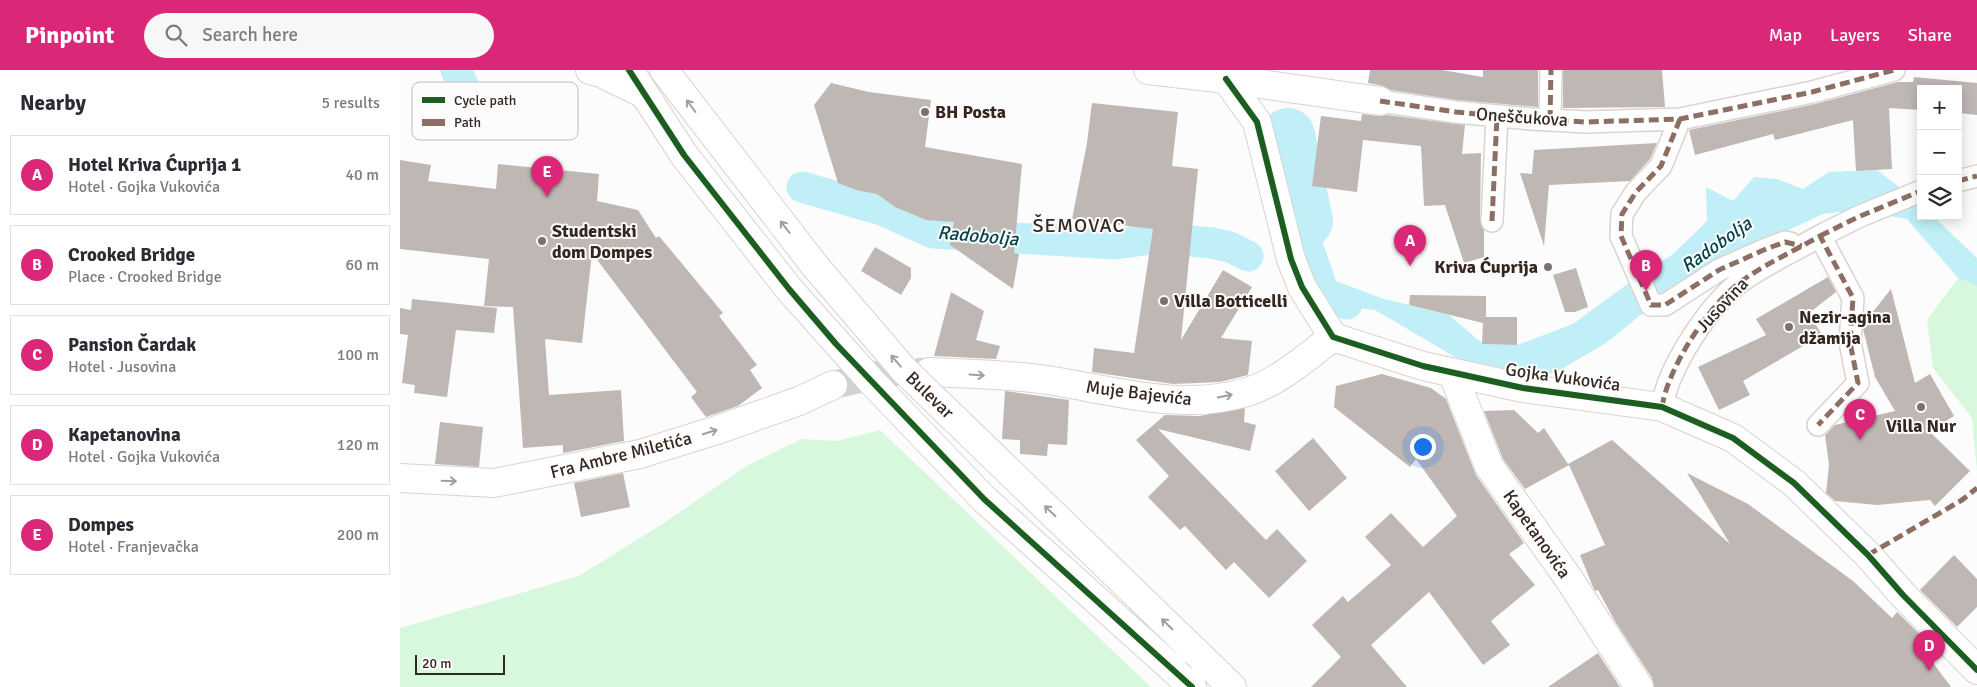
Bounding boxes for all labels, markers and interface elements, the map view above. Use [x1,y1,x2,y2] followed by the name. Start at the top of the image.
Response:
[144,13,494,58] search box
[25,20,114,50] text: Pinpoint
[162,21,190,49] icon: search
[202,23,298,47] text: Search here
[1769,24,1802,46] text: Map
[1830,24,1880,46] text: Layers
[1908,24,1952,46] text: Share
[412,82,578,140] legend
[1917,85,1962,220] map controls
[1917,85,1962,130] button: +
[20,90,86,116] text: Nearby
[454,92,516,109] text: Cycle path
[321,93,380,113] text: 5 results
[686,99,696,113] one-way arrow
[935,101,1006,123] place label: BH Posta
[1475,103,1569,131] street label: Oneščukova
[919,106,931,118] marker: BH Posta
[454,114,481,131] text: Path
[1917,130,1962,175] button: −
[68,153,241,177] text: Hotel Kriva Ćuprija 1
[531,156,563,197] pin: E
[32,165,42,185] text: A
[345,165,379,185] text: 40 m
[1917,175,1962,220] button: layers
[68,177,220,197] text: Hotel · Gojka Vukovića
[1676,211,1758,278] water label: Radobolja
[1032,213,1126,238] district label: ŠEMOVAC
[552,220,652,263] place label: Studentski dom Dompes
[780,220,790,234] one-way arrow
[936,221,1021,252] water label: Radobolja
[1394,225,1426,266] pin: A
[536,235,548,247] marker: Studentski dom Dompes
[68,243,195,267] text: Crooked Bridge
[1630,250,1662,291] pin: B
[32,255,42,275] text: B
[345,255,379,275] text: 60 m
[1434,256,1538,278] place label: Kriva Ćuprija
[1542,261,1554,273] marker: Kriva Ćuprija
[68,267,222,287] text: Place · Crooked Bridge
[1691,273,1753,337] street label: Jusovina
[1174,290,1288,312] place label: Villa Botticelli
[1158,295,1170,307] marker: Villa Botticelli
[1799,306,1891,349] place label: Nezir-agina džamija
[1783,321,1795,333] marker: Nezir-agina džamija
[68,333,196,357] text: Pansion Čardak
[32,345,42,365] text: C
[337,345,379,365] text: 100 m
[891,354,902,367] one-way arrow
[68,357,176,377] text: Hotel · Jusovina
[1504,358,1622,396] street label: Gojka Vukovića
[901,367,959,424] street label: Bulevar
[969,371,985,380] one-way arrow
[1085,376,1193,410] street label: Muje Bajevića
[1217,391,1233,401] one-way arrow
[1844,399,1876,440] pin: C
[1915,401,1927,413] marker: Villa Nur
[1886,415,1957,437] place label: Villa Nur
[68,423,181,447] text: Kapetanovina
[548,427,694,483] street label: Fra Ambre Miletića
[702,427,718,437] one-way arrow
[1410,434,1436,460] your location
[32,435,42,455] text: D
[337,435,379,455] text: 120 m
[68,447,220,467] text: Hotel · Gojka Vukovića
[440,477,456,486] one-way arrow
[1498,485,1576,583] street label: Kapetanovića
[1044,505,1056,517] one-way arrow
[68,513,134,537] text: Dompes
[32,525,42,545] text: E
[337,525,379,545] text: 200 m
[68,537,199,557] text: Hotel · Franjevačka
[1160,618,1173,630] one-way arrow
[1913,630,1945,671] pin: D
[415,652,505,675] scale bar
[422,655,451,672] text: 20 m

